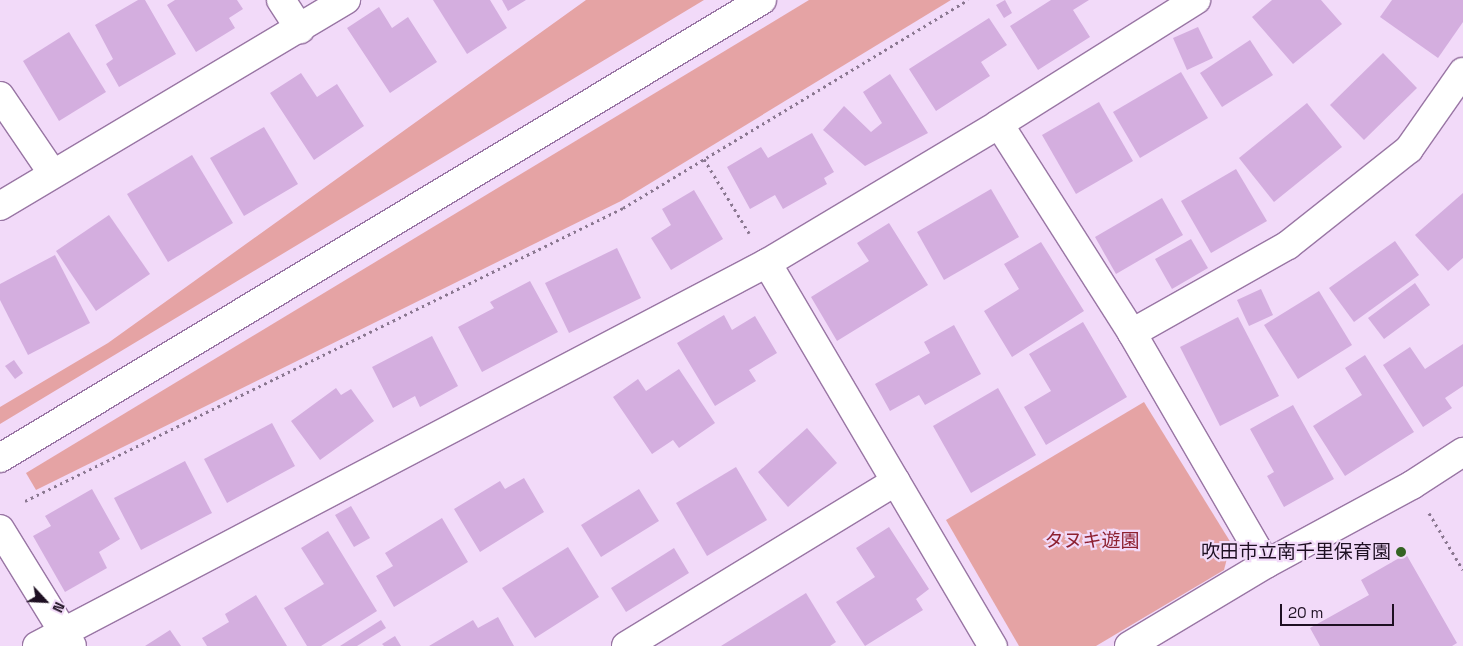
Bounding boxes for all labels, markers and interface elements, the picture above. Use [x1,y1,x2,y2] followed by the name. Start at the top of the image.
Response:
[1045,530,1139,552] park label: タヌキ遊園
[1201,541,1391,563] place label: 吹田市立南千里保育園
[1395,546,1407,558] marker: 吹田市立南千里保育園
[20,576,70,626] north arrow
[1283,594,1397,626] scale bar
[48,599,69,615] text: N
[1288,603,1323,622] text: 20 m

